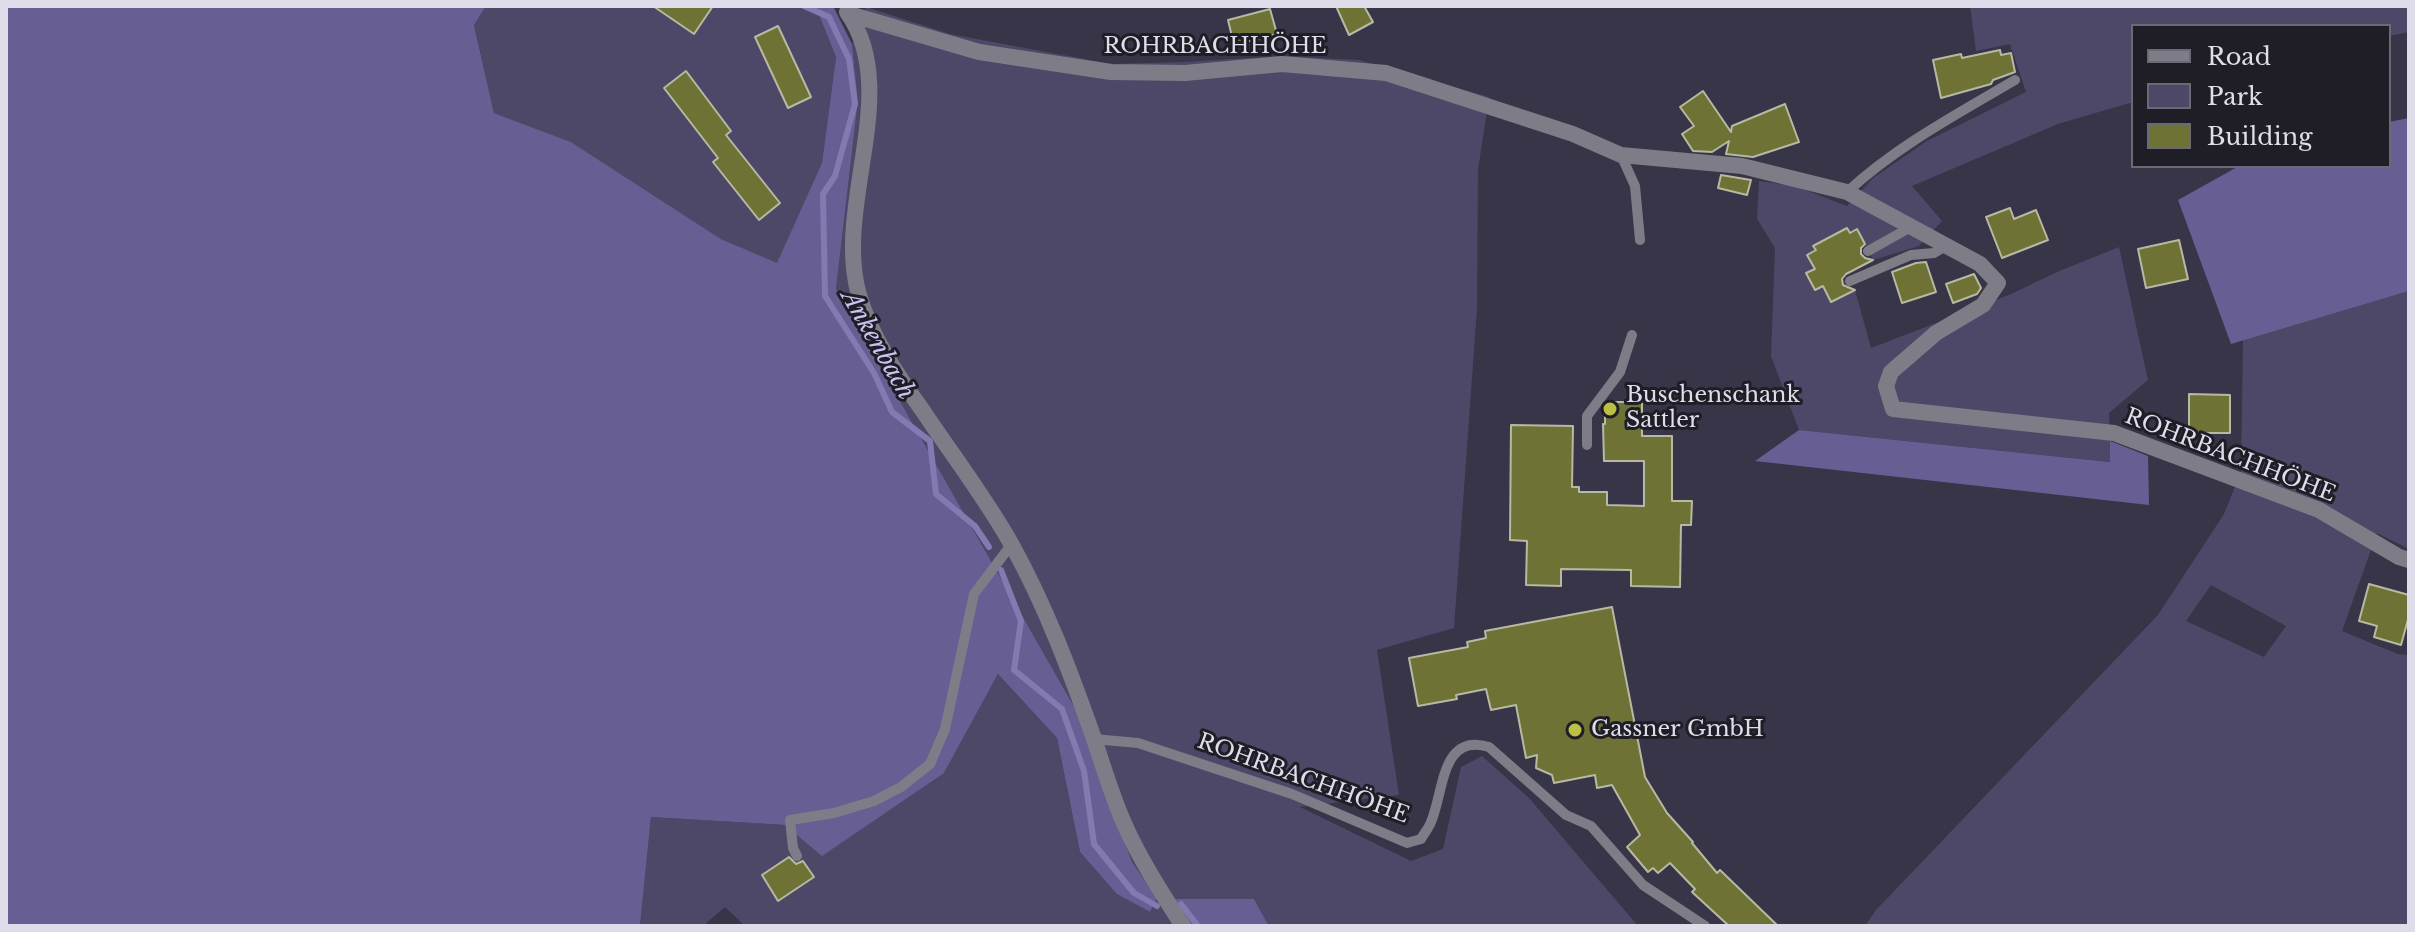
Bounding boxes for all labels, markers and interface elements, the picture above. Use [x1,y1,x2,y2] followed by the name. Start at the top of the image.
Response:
[2131,24,2391,168] legend
[1103,34,1327,60] street label: ROHRBACHHÖHE
[2207,42,2271,71] text: Road
[2207,82,2263,111] text: Park
[2207,122,2313,151] text: Building
[834,285,920,405] water label: Ankenbach
[1626,383,1800,434] place label: Buschenschank Sattler
[1601,400,1619,418] marker: Buschenschank Sattler
[2121,404,2339,508] street label: ROHRBACHHÖHE
[1591,717,1764,743] place label: Gassner GmbH
[1566,721,1584,739] marker: Gassner GmbH
[1194,728,1412,830] street label: ROHRBACHHÖHE

